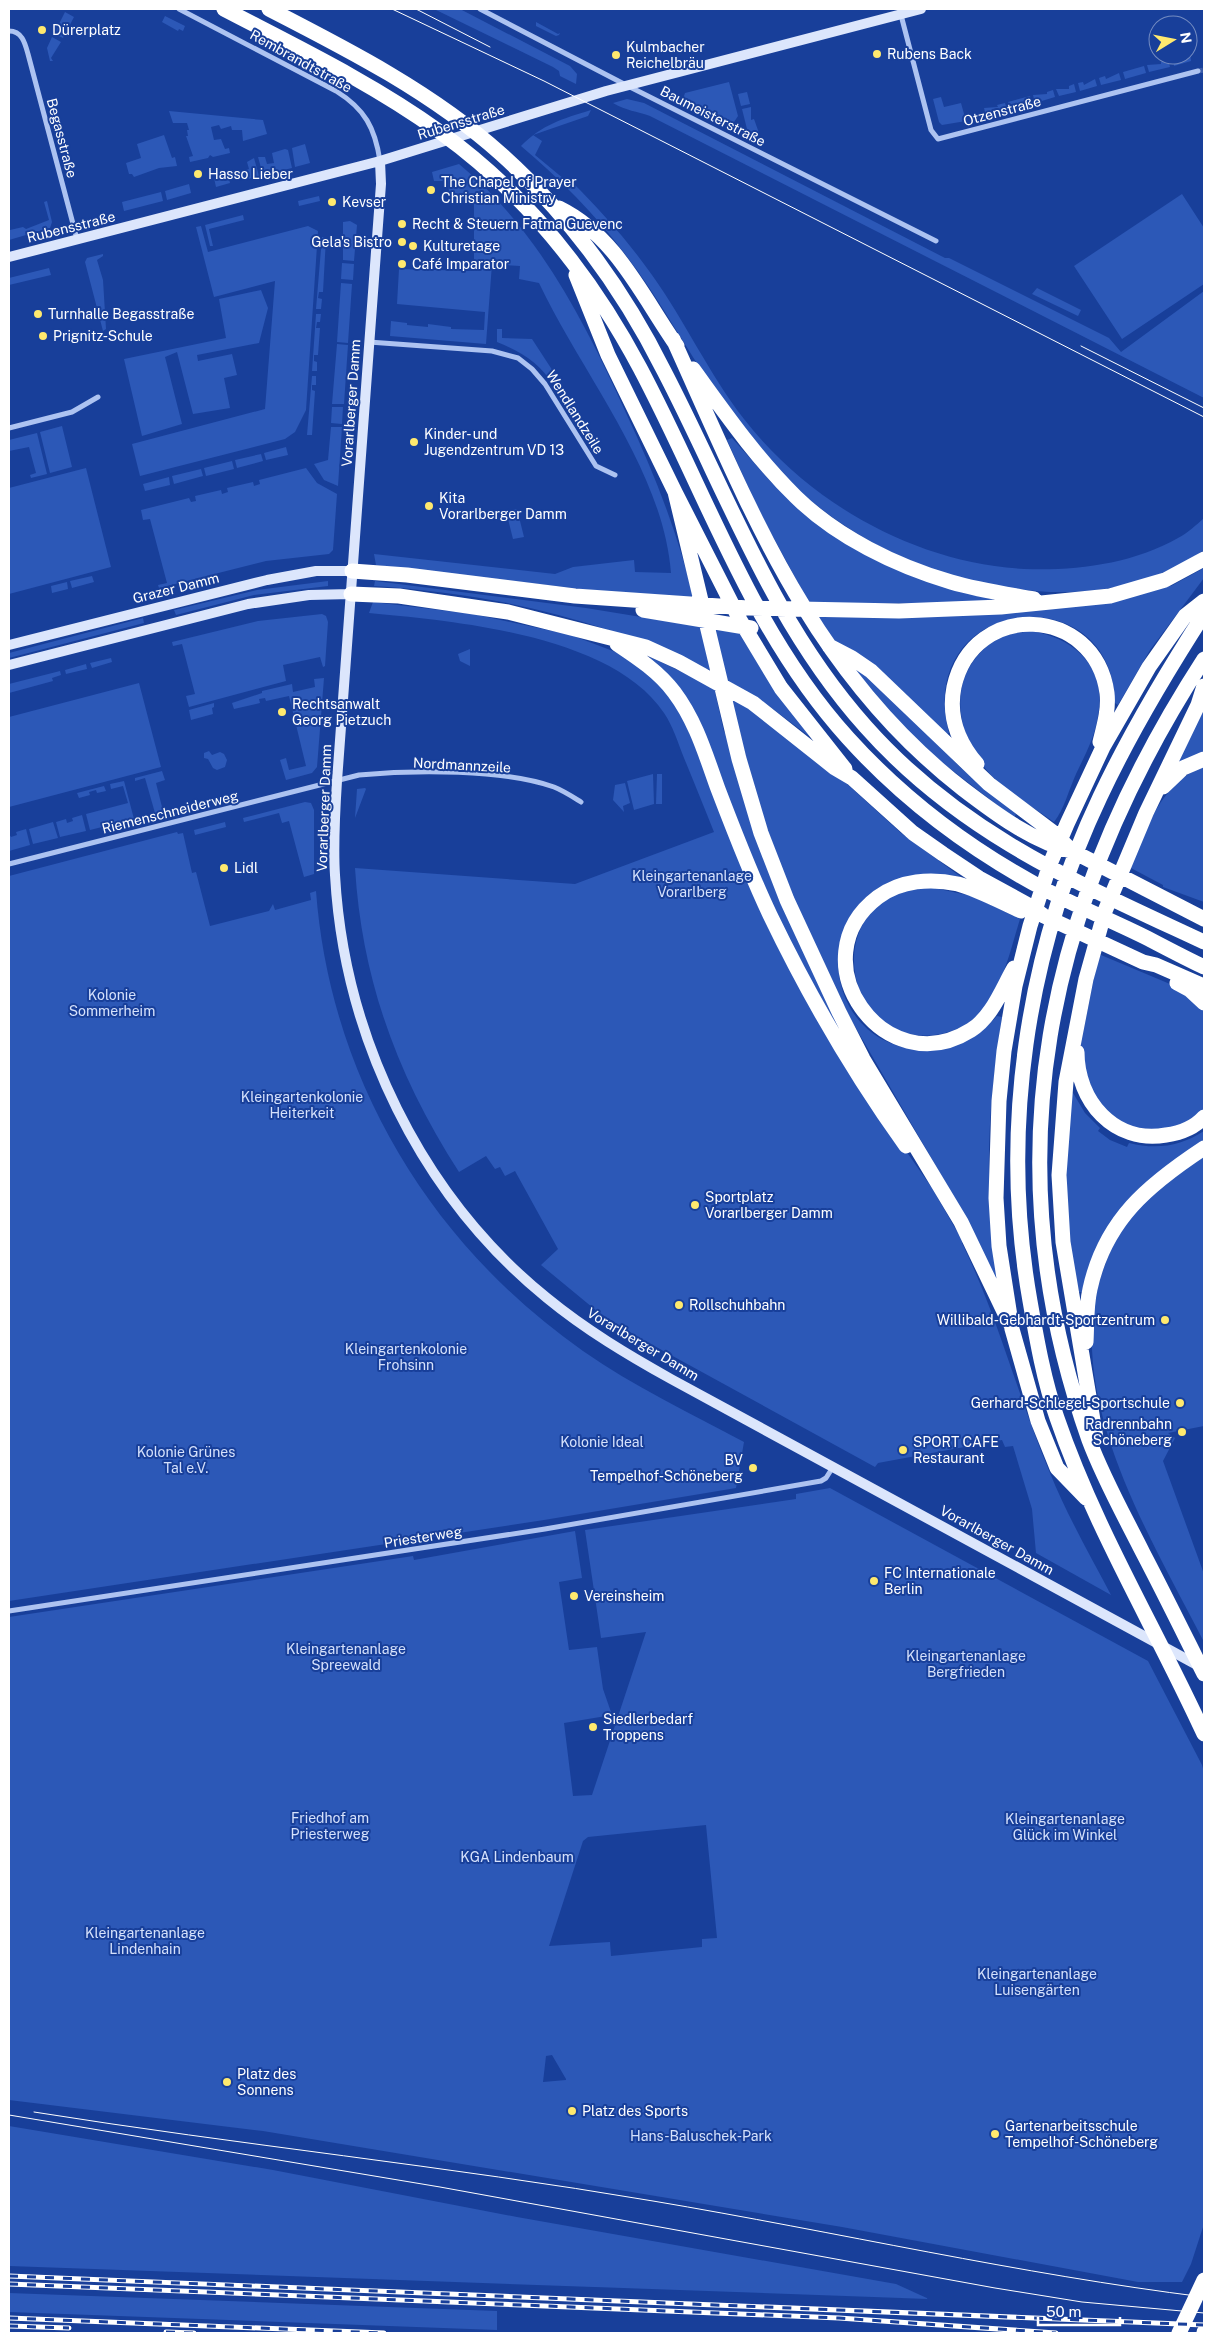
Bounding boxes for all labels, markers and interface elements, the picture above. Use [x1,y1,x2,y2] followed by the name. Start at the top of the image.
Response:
[1148,15,1198,65] north arrow
[52,22,121,38] place label: Dürerplatz
[36,24,48,36] marker: Dürerplatz
[247,26,355,96] street label: Rembrandtstraße
[1177,31,1195,45] text: N
[626,39,705,71] place label: Kulmbacher Reichelbräu
[887,46,972,62] place label: Rubens Back
[871,48,883,60] marker: Rubens Back
[610,49,622,61] marker: Kulmbacher Reichelbräu
[658,83,768,149] street label: Baumeisterstraße
[961,93,1043,129] street label: Otzenstraße
[44,96,80,180] street label: Begasstraße
[415,101,507,143] street label: Rubensstraße
[208,166,293,182] place label: Hasso Lieber
[192,168,204,180] marker: Hasso Lieber
[441,174,577,206] place label: The Chapel of Prayer Christian Ministry
[425,184,437,196] marker: The Chapel of Prayer Christian Ministry
[342,194,386,210] place label: Kevser
[326,196,338,208] marker: Kevser
[25,208,117,246] street label: Rubensstraße
[412,216,623,232] place label: Recht & Steuern Fatma Guevenc
[396,218,408,230] marker: Recht & Steuern Fatma Guevenc
[311,234,392,250] place label: Gela's Bistro
[396,236,408,248] marker: Gela's Bistro
[423,238,500,254] place label: Kulturetage
[407,240,419,252] marker: Kulturetage
[412,256,509,272] place label: Café Imparator
[396,258,408,270] marker: Café Imparator
[48,306,194,322] place label: Turnhalle Begasstraße
[32,308,44,320] marker: Turnhalle Begasstraße
[53,328,153,344] place label: Prignitz-Schule
[37,330,49,342] marker: Prignitz-Schule
[339,339,363,467] street label: Vorarlberger Damm
[543,367,607,457] street label: Wendlandzeile
[424,426,564,458] place label: Kinder- und Jugendzentrum VD 13
[408,436,420,448] marker: Kinder- und Jugendzentrum VD 13
[439,490,567,522] place label: Kita Vorarlberger Damm
[423,500,435,512] marker: Kita Vorarlberger Damm
[131,570,221,606] street label: Grazer Damm
[292,696,391,728] place label: Rechtsanwalt Georg Pietzuch
[276,706,288,718] marker: Rechtsanwalt Georg Pietzuch
[314,744,334,872] street label: Vorarlberger Damm
[413,754,511,776] street label: Nordmannzeile
[100,787,240,837] street label: Riemenschneiderweg
[234,860,258,876] place label: Lidl
[218,862,230,874] marker: Lidl
[632,868,752,900] park label: Kleingartenanlage Vorarlberg
[69,987,155,1019] park label: Kolonie Sommerheim
[241,1089,363,1121] park label: Kleingartenkolonie Heiterkeit
[705,1189,833,1221] place label: Sportplatz Vorarlberger Damm
[689,1199,701,1211] marker: Sportplatz Vorarlberger Damm
[689,1297,785,1313] place label: Rollschuhbahn
[673,1299,685,1311] marker: Rollschuhbahn
[584,1304,702,1384] street label: Vorarlberger Damm
[937,1312,1155,1328] place label: Willibald-Gebhardt-Sportzentrum
[1159,1314,1171,1326] marker: Willibald-Gebhardt-Sportzentrum
[345,1341,467,1373] park label: Kleingartenkolonie Frohsinn
[971,1395,1170,1411] place label: Gerhard-Schlegel-Sportschule
[1174,1397,1186,1409] marker: Gerhard-Schlegel-Sportschule
[1085,1416,1172,1448] place label: Radrennbahn Schöneberg
[1176,1426,1188,1438] marker: Radrennbahn Schöneberg
[560,1434,644,1450] park label: Kolonie Ideal
[913,1434,999,1466] place label: SPORT CAFE Restaurant
[137,1444,235,1476] park label: Kolonie Grünes Tal e.V.
[897,1444,909,1456] marker: SPORT CAFE Restaurant
[590,1452,744,1484] place label: BV Tempelhof-Schöneberg
[747,1462,759,1474] marker: BV Tempelhof-Schöneberg
[937,1502,1057,1578] street label: Vorarlberger Damm
[383,1523,463,1551] street label: Priesterweg
[884,1565,996,1597] place label: FC Internationale Berlin
[868,1575,880,1587] marker: FC Internationale Berlin
[584,1588,664,1604] place label: Vereinsheim
[568,1590,580,1602] marker: Vereinsheim
[286,1641,406,1673] park label: Kleingartenanlage Spreewald
[906,1648,1026,1680] park label: Kleingartenanlage Bergfrieden
[603,1711,693,1743] place label: Siedlerbedarf Troppens
[587,1721,599,1733] marker: Siedlerbedarf Troppens
[291,1810,370,1842] park label: Friedhof am Priesterweg
[1005,1811,1125,1843] park label: Kleingartenanlage Glück im Winkel
[460,1849,574,1865] park label: KGA Lindenbaum
[85,1925,205,1957] park label: Kleingartenanlage Lindenhain
[977,1966,1097,1998] park label: Kleingartenanlage Luisengärten
[237,2066,296,2098] place label: Platz des Sonnens
[221,2076,233,2088] marker: Platz des Sonnens
[582,2103,688,2119] place label: Platz des Sports
[566,2105,578,2117] marker: Platz des Sports
[1005,2118,1158,2150] place label: Gartenarbeitsschule Tempelhof-Schöneberg
[630,2128,772,2144] park label: Hans-Baluschek-Park
[989,2128,1001,2140] marker: Gartenarbeitsschule Tempelhof-Schöneberg
[1038,2294,1120,2326] scale bar
[1046,2303,1081,2320] text: 50 m

